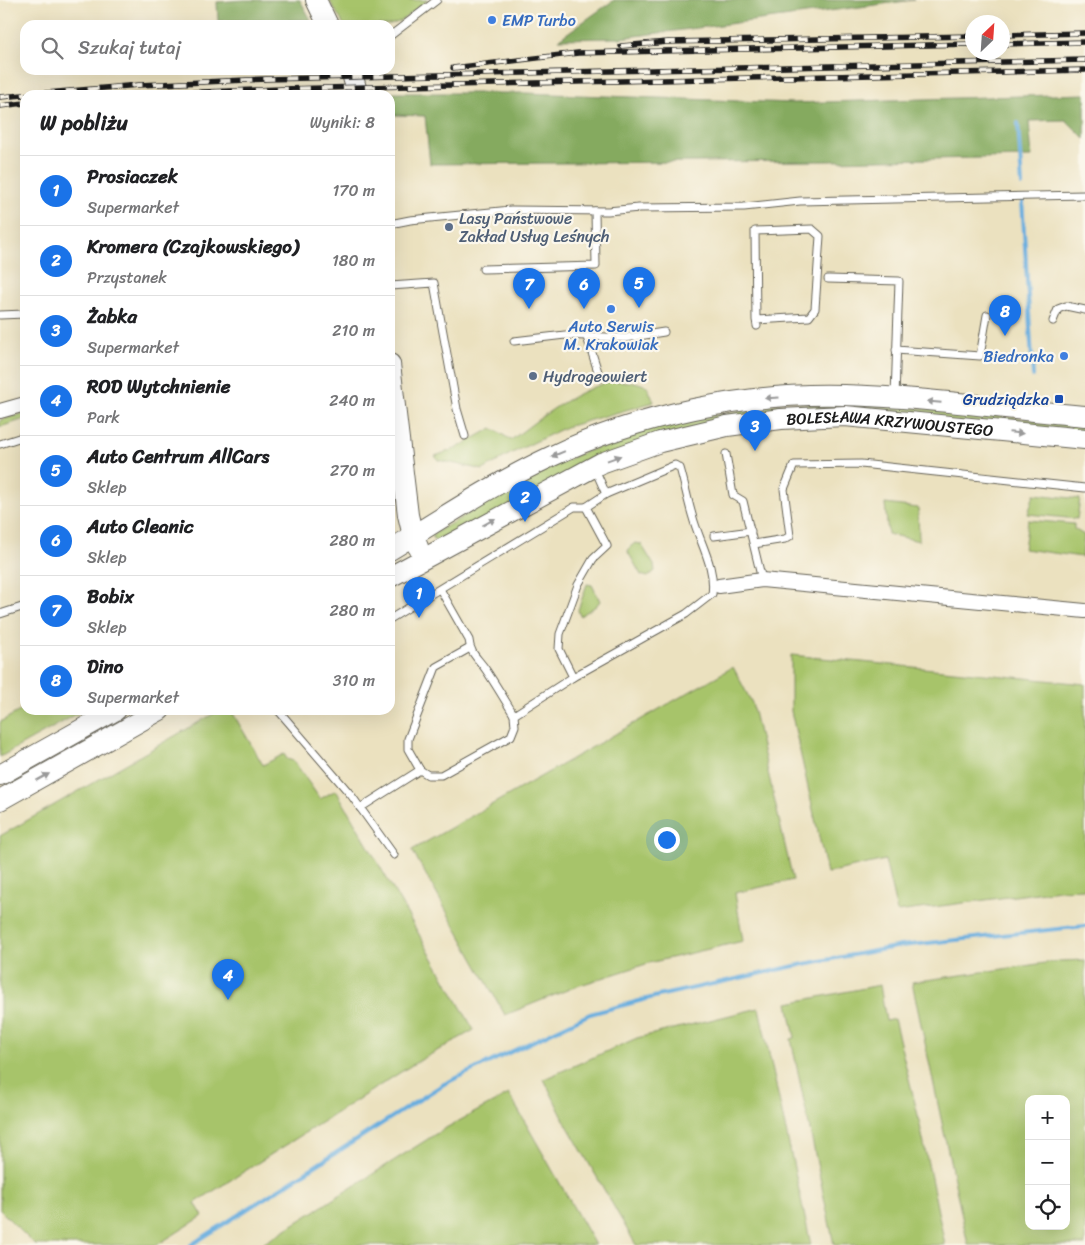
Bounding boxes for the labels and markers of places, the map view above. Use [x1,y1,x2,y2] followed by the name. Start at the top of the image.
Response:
[502,6,576,35] place label: EMP Turbo
[486,14,498,26] marker: EMP Turbo
[459,204,609,251] place label: Lasy Państwowe Zakład Usług Leśnych
[443,221,455,233] marker: Lasy Państwowe Zakład Usług Leśnych
[623,267,655,308] pin: 5
[513,268,545,309] pin: 7
[568,268,600,309] pin: 6
[989,295,1021,336] pin: 8
[605,303,617,315] marker: Auto Serwis M. Krakowiak
[564,312,659,359] place label: Auto Serwis M. Krakowiak
[983,342,1054,371] place label: Biedronka
[1058,350,1070,362] marker: Biedronka
[543,362,647,391] place label: Hydrogeowiert
[527,370,539,382] marker: Hydrogeowiert
[963,385,1049,414] place label: Grudziądzka
[1053,393,1065,405] marker: Grudziądzka
[739,410,771,451] pin: 3
[509,481,541,522] pin: 2
[403,577,435,618] pin: 1
[212,959,244,1000] pin: 4

